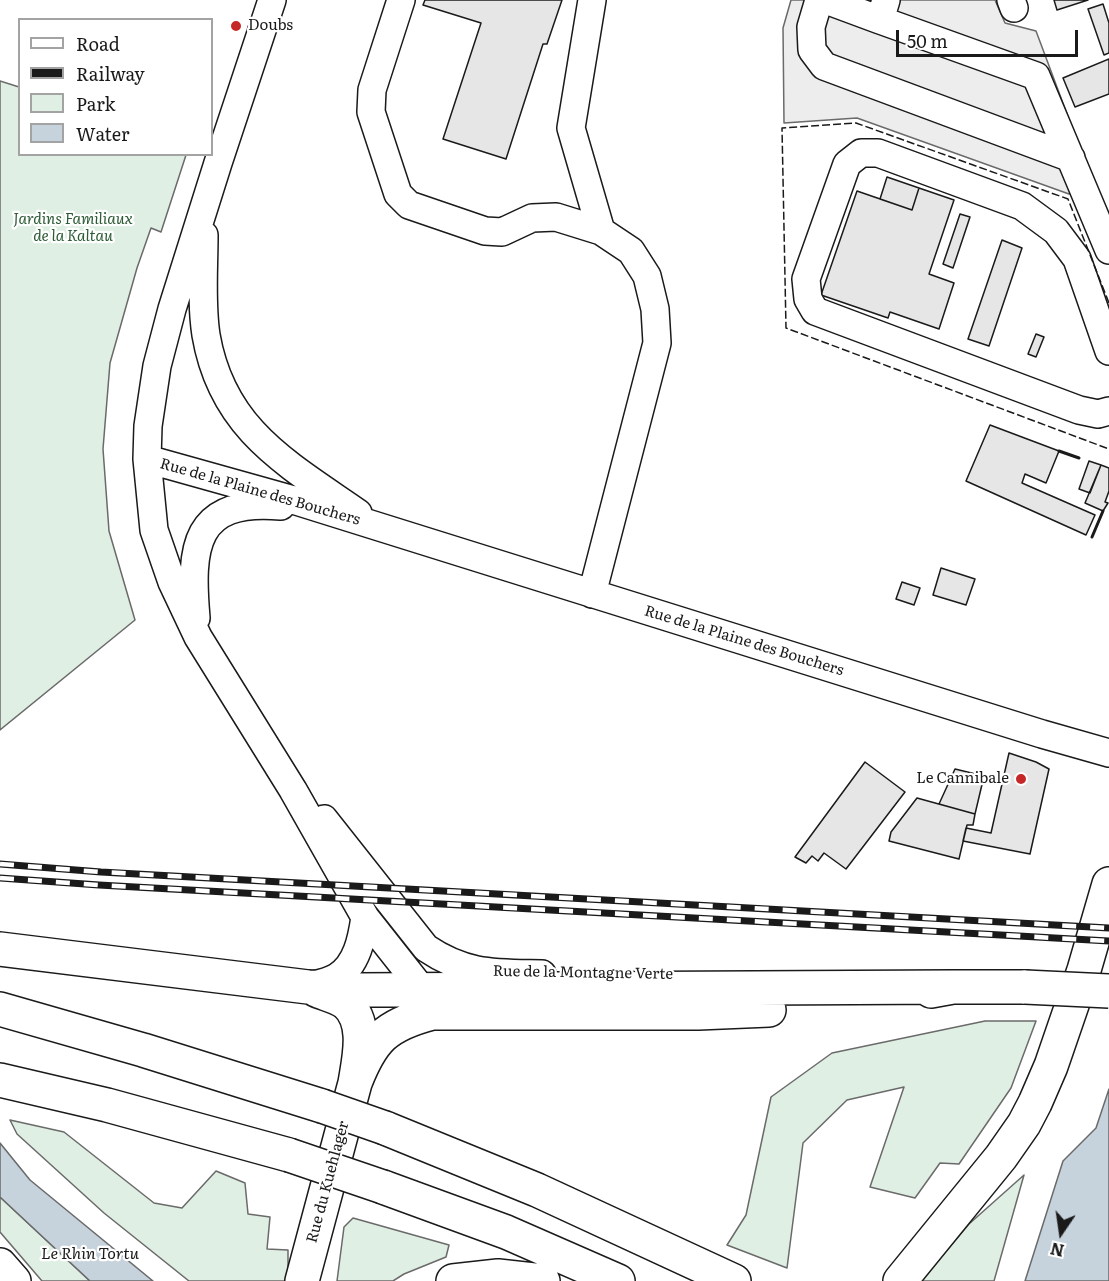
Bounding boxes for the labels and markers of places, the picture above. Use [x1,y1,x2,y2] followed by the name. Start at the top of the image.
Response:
[248,17,293,35] place label: Doubs
[229,19,243,33] marker: Doubs
[916,770,1009,788] place label: Le Cannibale
[1014,772,1028,786] marker: Le Cannibale

